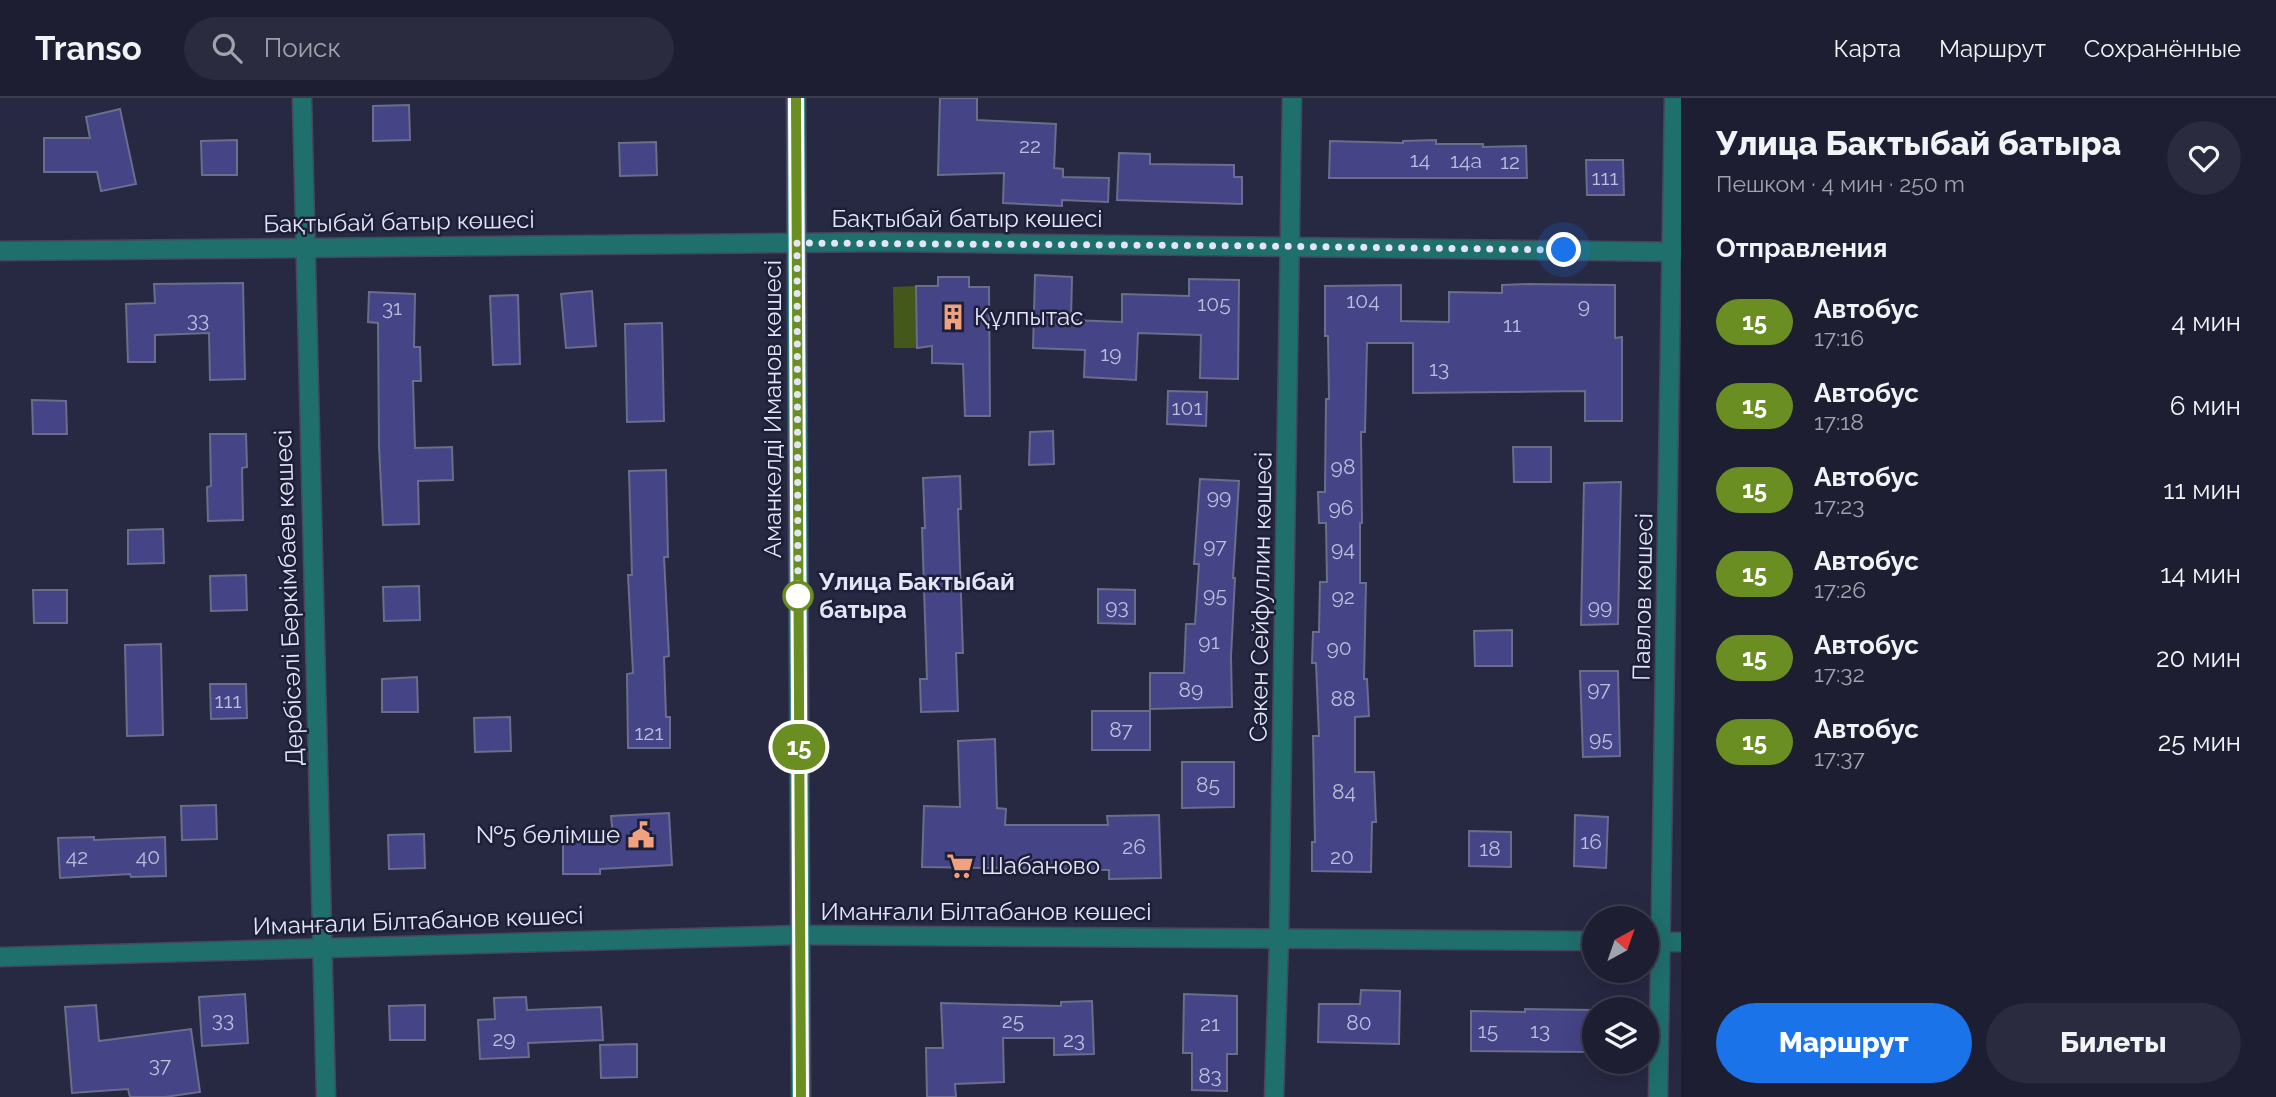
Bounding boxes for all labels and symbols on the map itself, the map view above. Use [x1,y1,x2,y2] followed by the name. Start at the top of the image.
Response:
[1019,133,1041,158] house number: 22
[1410,147,1430,172] house number: 14
[1450,148,1482,173] house number: 14а
[1500,149,1520,174] house number: 12
[1592,165,1618,190] house number: 111
[831,204,1103,233] street label: Бақтыбай батыр көшесі
[263,205,535,238] street label: Бақтыбай батыр көшесі
[1546,232,1581,267] your location
[758,260,787,558] street label: Аманкелді Иманов көшесі
[1346,288,1380,313] house number: 104
[1197,291,1231,316] house number: 105
[1578,293,1590,318] house number: 9
[382,295,402,320] house number: 31
[938,302,968,332] building icon: Құлпытас
[974,302,1083,331] place label: Құлпытас
[187,307,209,332] house number: 33
[1503,312,1521,337] house number: 11
[1100,341,1122,366] house number: 19
[1429,356,1449,381] house number: 13
[1172,395,1202,420] house number: 101
[268,429,309,767] street label: Дербісәлі Беркімбаев көшесі
[1243,452,1278,742] street label: Сәкен Сейфуллин көшесі
[1331,454,1355,479] house number: 98
[1207,484,1231,509] house number: 99
[1329,495,1353,520] house number: 96
[1627,513,1658,681] street label: Павлов көшесі
[1203,533,1227,558] house number: 97
[1331,536,1355,561] house number: 94
[818,567,1015,624] place label: Улица Бактыбай батыра
[783,581,813,611] marker: Улица Бактыбай батыра
[1203,582,1227,607] house number: 95
[1331,584,1355,609] house number: 92
[1105,594,1129,619] house number: 93
[1588,594,1612,619] house number: 99
[1198,629,1220,654] house number: 91
[1326,635,1352,660] house number: 90
[1587,676,1611,701] house number: 97
[1179,677,1203,702] house number: 89
[1331,686,1355,711] house number: 88
[215,688,241,713] house number: 111
[1109,717,1134,742] house number: 87
[635,720,663,745] house number: 121
[768,724,830,770] line badge: 15
[1589,726,1613,751] house number: 95
[1196,772,1220,797] house number: 85
[1332,779,1356,804] house number: 84
[476,820,620,849] place label: №5 бөлімше
[626,820,656,850] public building icon: №5 бөлімше
[1580,829,1602,854] house number: 16
[1122,834,1146,859] house number: 26
[1479,836,1501,861] house number: 18
[66,844,88,869] house number: 42
[136,844,160,869] house number: 40
[1330,844,1354,869] house number: 20
[945,851,975,881] supermarket icon: Шабаново
[981,851,1100,880] place label: Шабаново
[821,897,1151,926] street label: Иманғали Білтабанов көшесі
[252,900,584,941] street label: Иманғали Білтабанов көшесі
[1582,906,1659,984] north arrow
[212,1007,234,1032] house number: 33
[1002,1008,1024,1033] house number: 25
[1346,1010,1372,1035] house number: 80
[1200,1011,1220,1036] house number: 21
[1478,1018,1498,1043] house number: 15
[1530,1018,1550,1043] house number: 13
[492,1026,516,1051] house number: 29
[1063,1027,1085,1052] house number: 23
[149,1052,172,1077] house number: 37
[1198,1063,1222,1088] house number: 83

